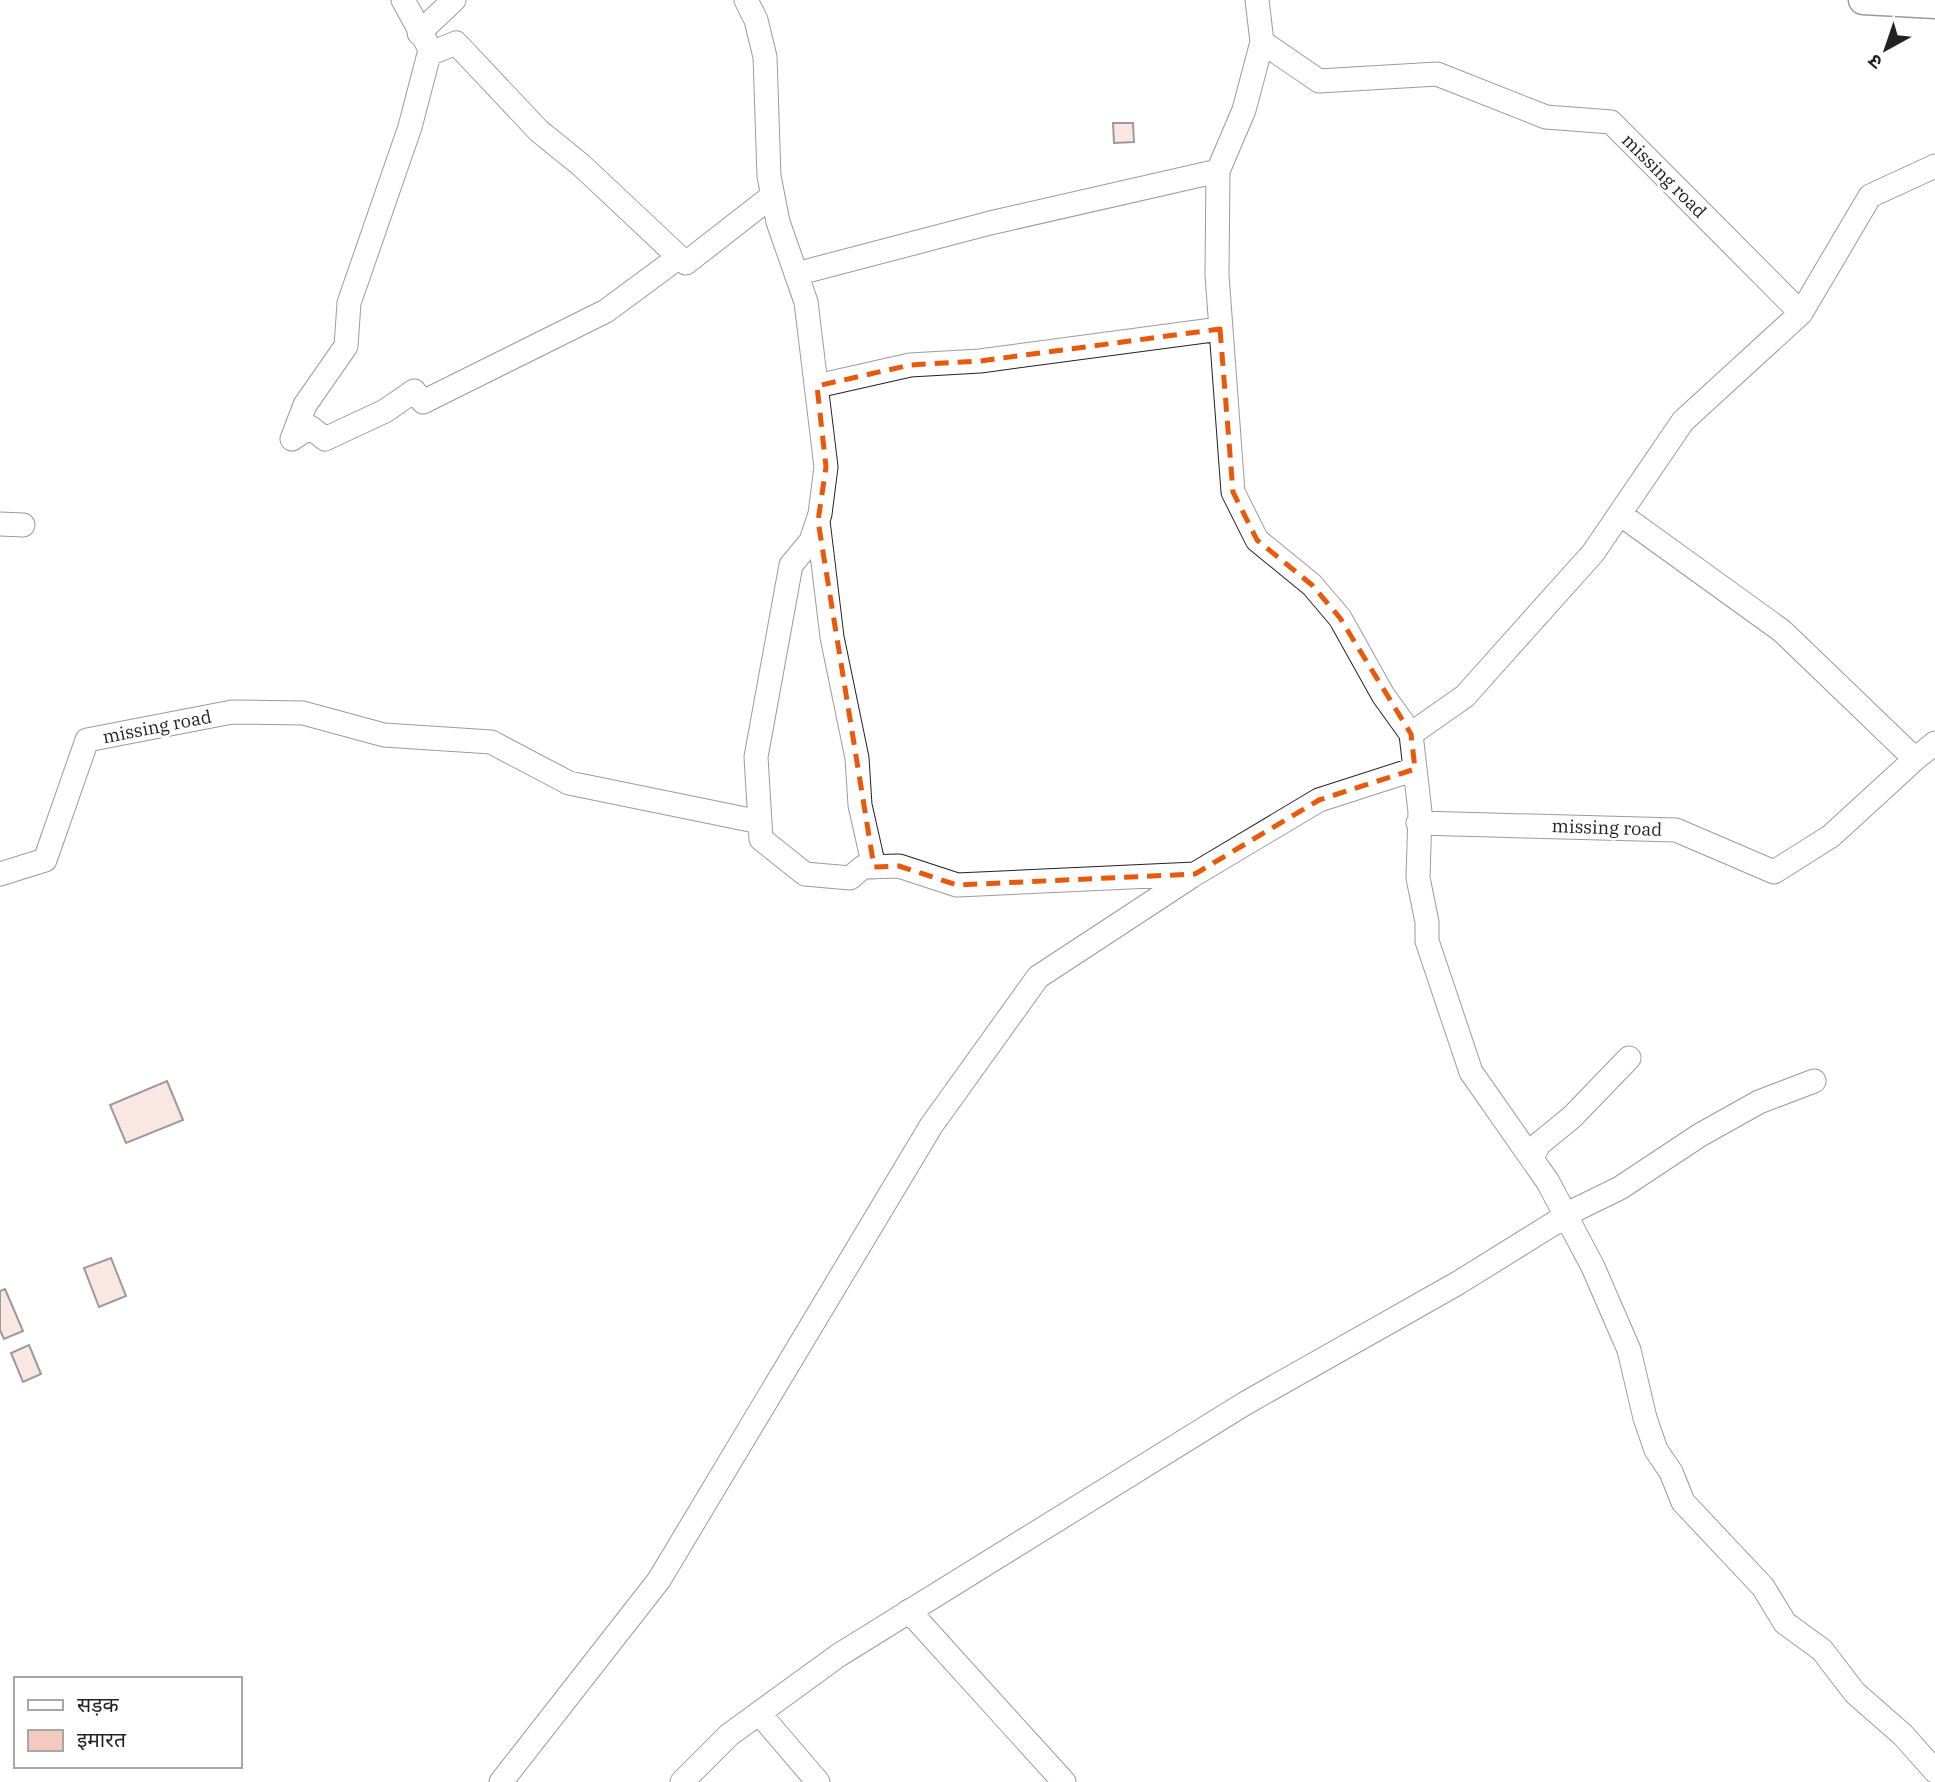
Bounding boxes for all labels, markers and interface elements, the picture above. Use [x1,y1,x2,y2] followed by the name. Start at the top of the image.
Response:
[1851,14,1921,84] north arrow
[1862,49,1887,75] text: उ
[1617,128,1712,223] street label: missing road
[100,705,213,748] street label: missing road
[1551,814,1663,841] street label: missing road
[14,1677,242,1768] legend
[77,1690,119,1718] text: सड़क
[77,1725,127,1753] text: इमारत

